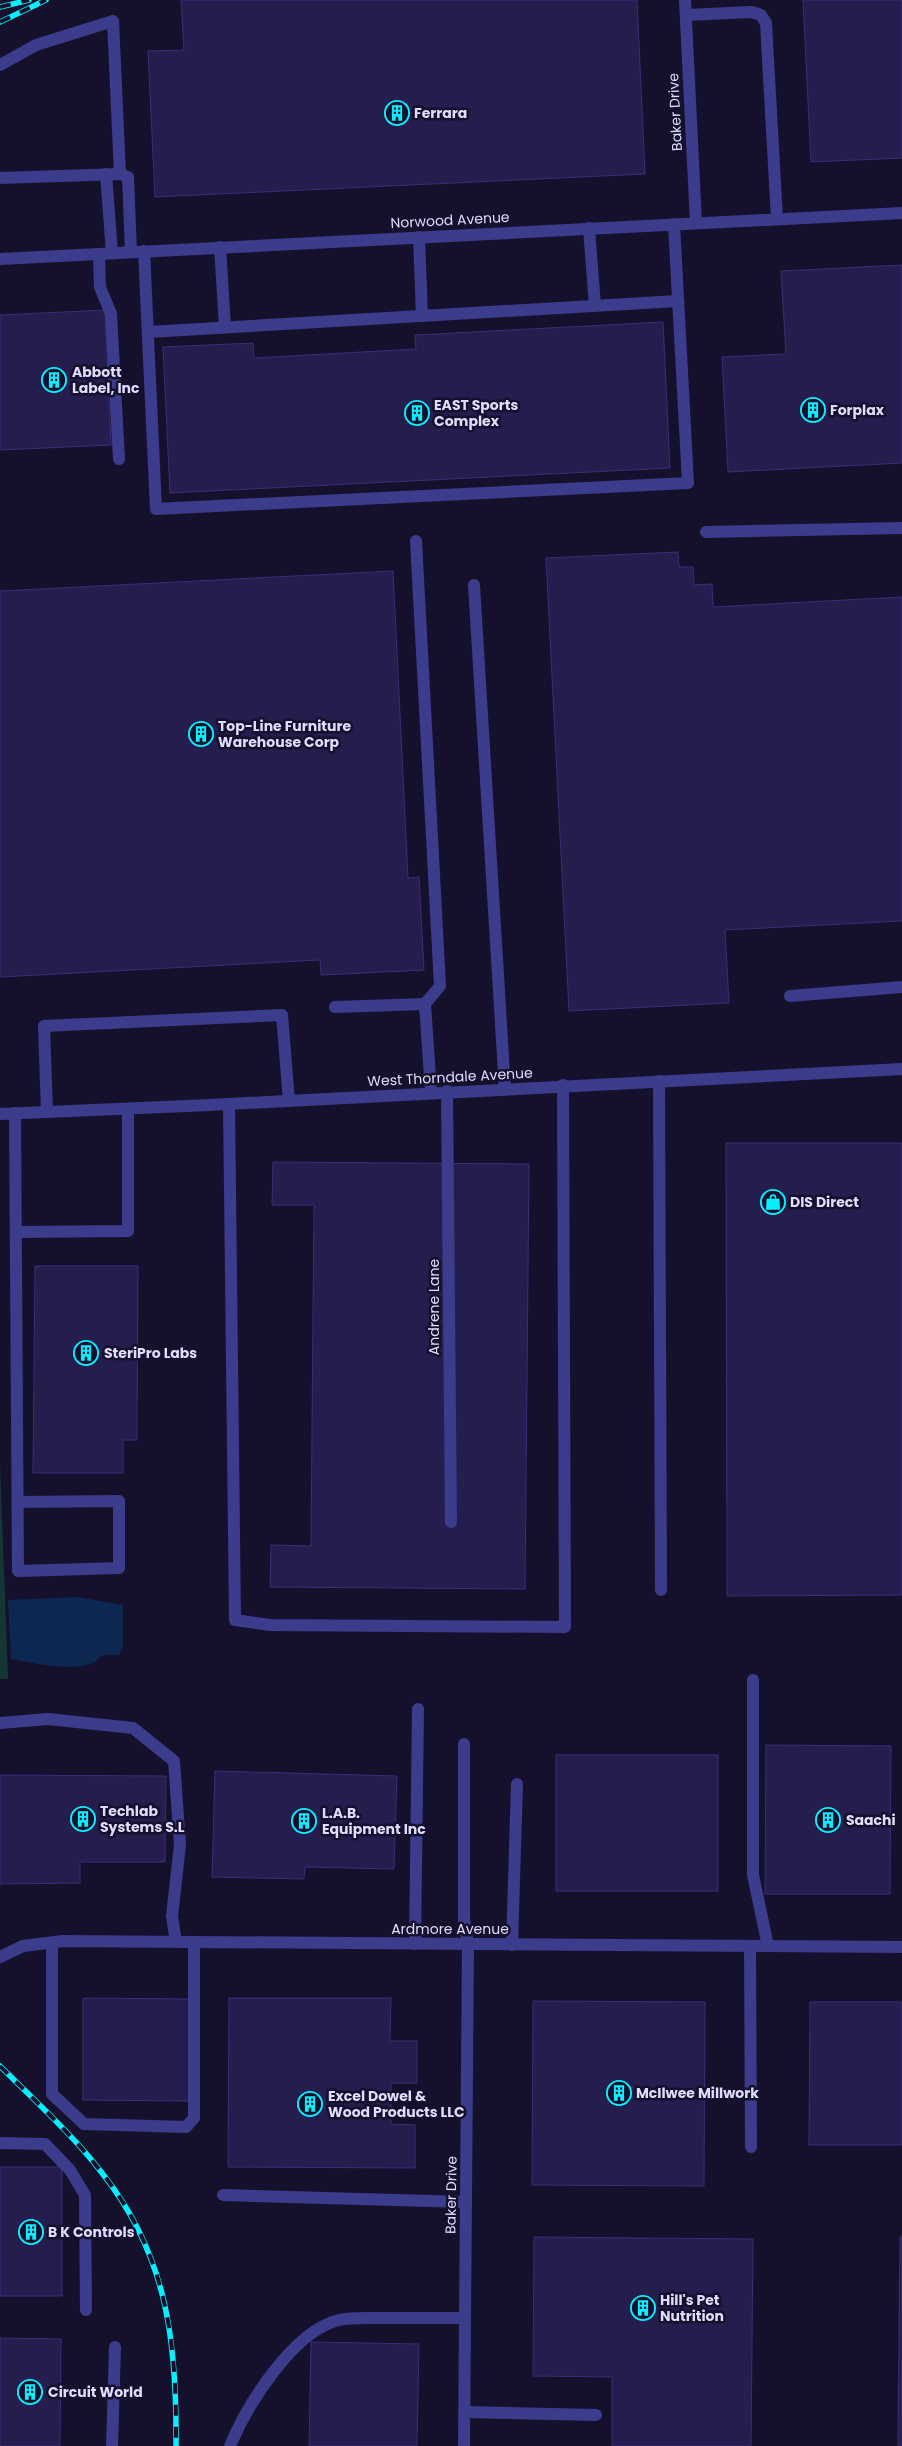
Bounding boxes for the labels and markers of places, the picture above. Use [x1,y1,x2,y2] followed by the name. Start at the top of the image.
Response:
[384,100,410,126] building icon: Ferrara
[414,103,467,123] place label: Ferrara
[72,362,140,398] place label: Abbott Label, Inc
[41,367,67,393] building icon: Abbott Label, Inc
[434,395,518,431] place label: EAST Sports Complex
[800,397,826,423] building icon: Forplax
[404,400,430,426] building icon: EAST Sports Complex
[830,400,885,420] place label: Forplax
[218,716,351,752] place label: Top-Line Furniture Warehouse Corp
[188,721,214,747] building icon: Top-Line Furniture Warehouse Corp
[760,1189,786,1215] shop icon: DIS Direct
[790,1192,859,1212] place label: DIS Direct
[73,1340,99,1366] building icon: SteriPro Labs
[104,1343,197,1363] place label: SteriPro Labs
[100,1801,185,1837] place label: Techlab Systems S.L
[322,1803,426,1839] place label: L.A.B. Equipment Inc
[70,1806,96,1832] building icon: Techlab Systems S.L
[815,1807,841,1833] building icon: Saachi
[291,1808,317,1834] building icon: L.A.B. Equipment Inc
[846,1810,896,1830] place label: Saachi
[606,2080,632,2106] building icon: McIlwee Millwork
[636,2083,759,2103] place label: McIlwee Millwork
[328,2086,465,2122] place label: Excel Dowel & Wood Products LLC
[297,2091,323,2117] building icon: Excel Dowel & Wood Products LLC
[18,2219,44,2245] building icon: B K Controls
[48,2222,135,2242] place label: B K Controls
[660,2290,724,2326] place label: Hill's Pet Nutrition
[630,2295,656,2321] building icon: Hill's Pet Nutrition
[17,2379,43,2405] building icon: Circuit World
[48,2382,143,2402] place label: Circuit World

